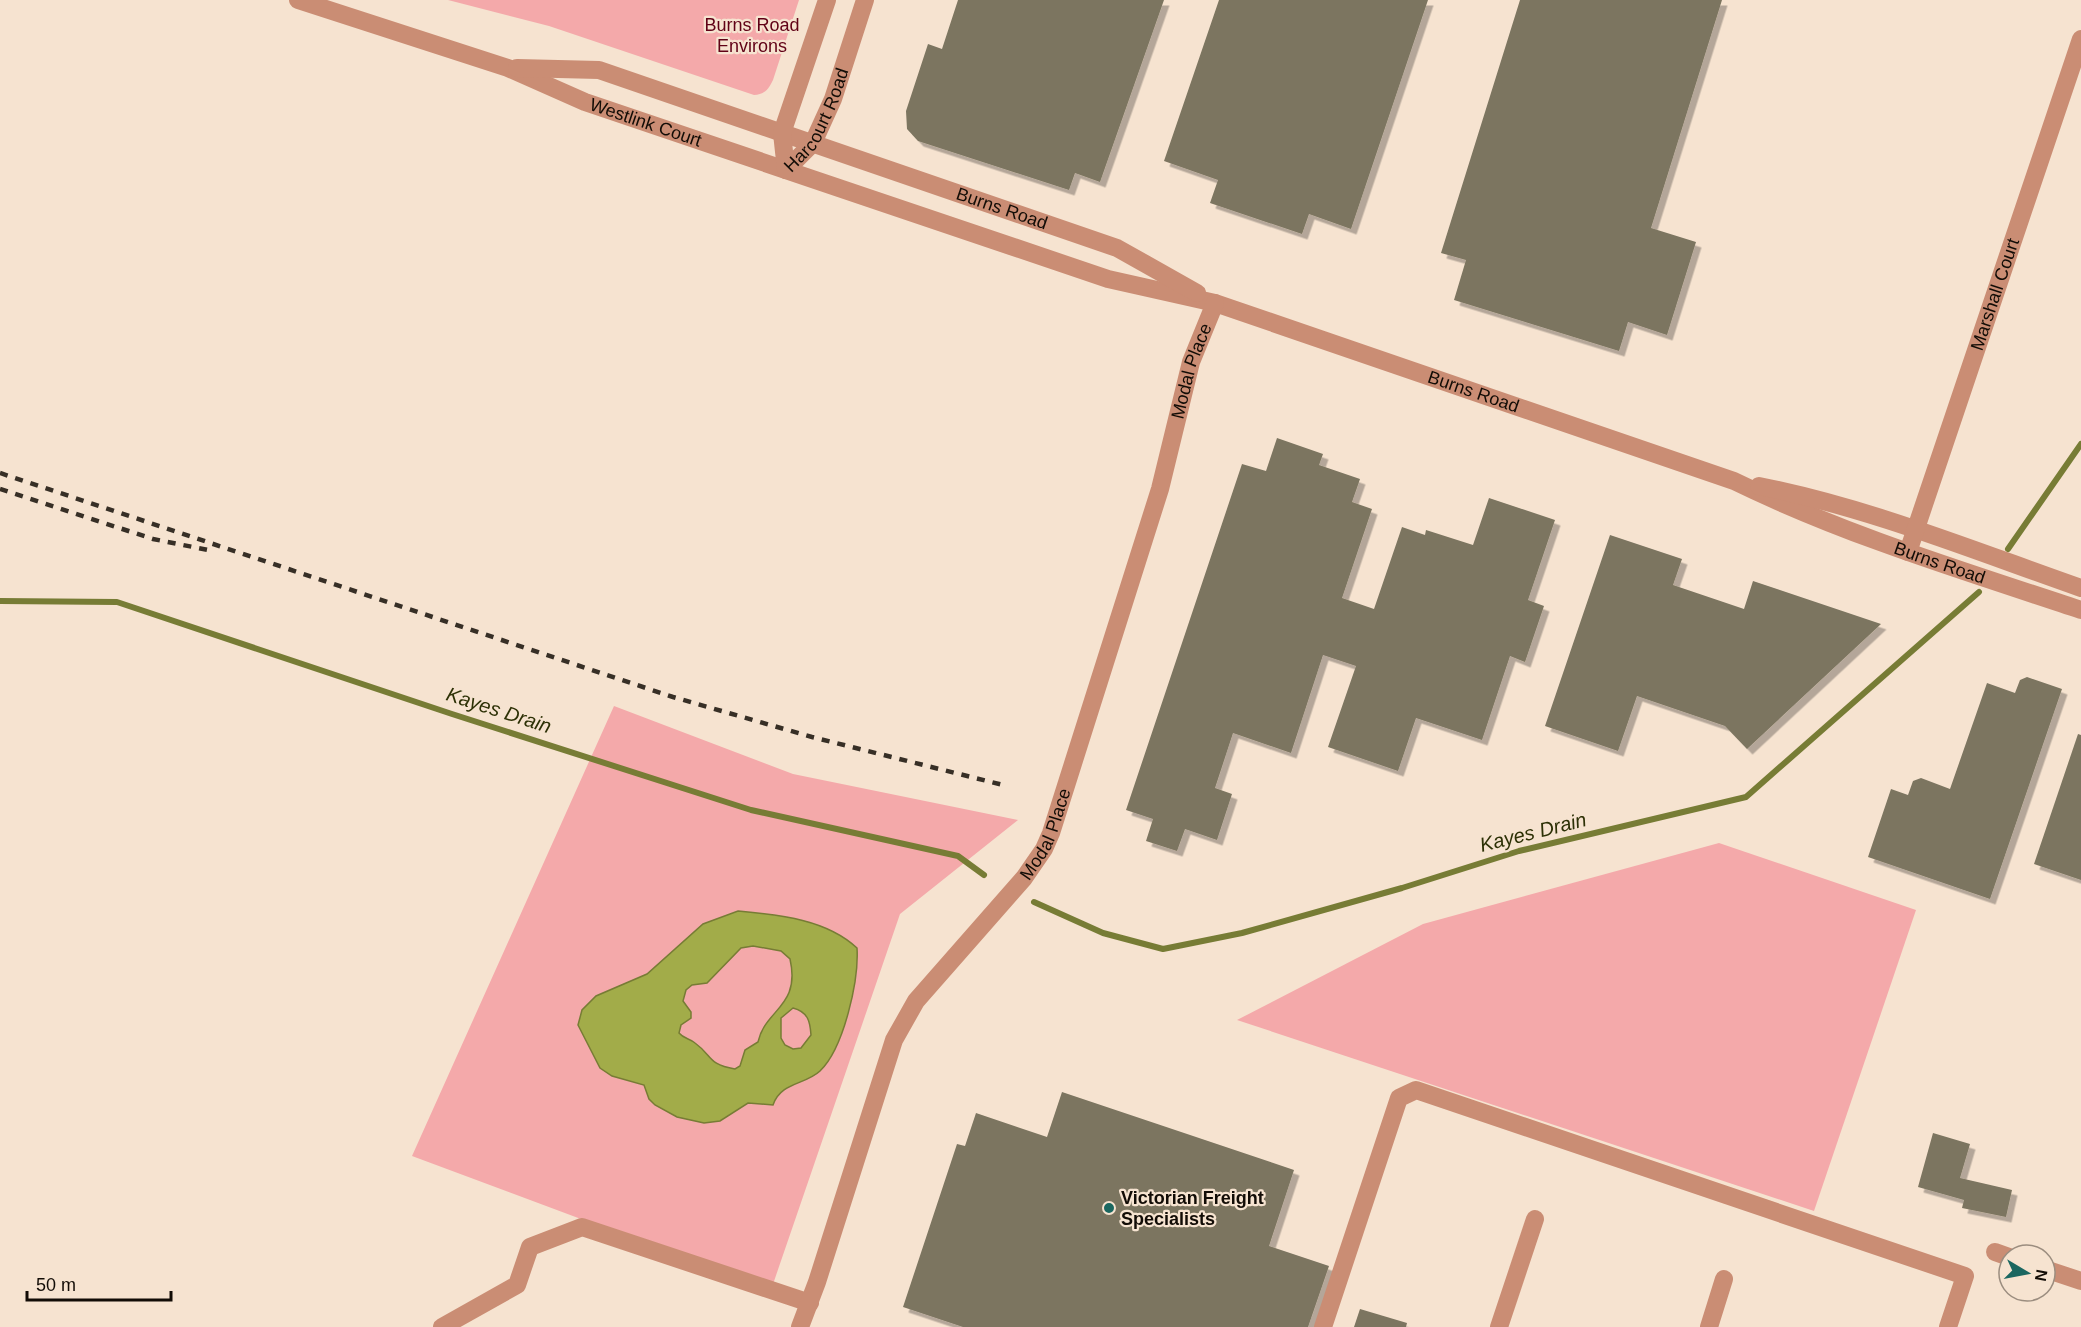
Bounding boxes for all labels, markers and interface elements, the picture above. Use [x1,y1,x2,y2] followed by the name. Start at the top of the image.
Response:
[704,15,800,56] park label: Burns Road Environs
[780,65,852,176] street label: Harcourt Road
[587,94,704,151] street label: Westlink Court
[954,184,1050,233] street label: Burns Road
[1967,236,2023,353] street label: Marshall Court
[1167,320,1216,421] street label: Modal Place
[1425,367,1522,417] street label: Burns Road
[1891,538,1988,588] street label: Burns Road
[444,683,554,737] water label: Kayes Drain
[1016,786,1075,884] street label: Modal Place
[1477,808,1589,856] water label: Kayes Drain
[1121,1188,1264,1229] place label: Victorian Freight Specialists
[1102,1201,1116,1215] marker: Victorian Freight Specialists
[1997,1243,2057,1303] north arrow
[27,1264,171,1302] scale bar
[2032,1268,2051,1283] text: N
[36,1275,76,1295] text: 50 m

